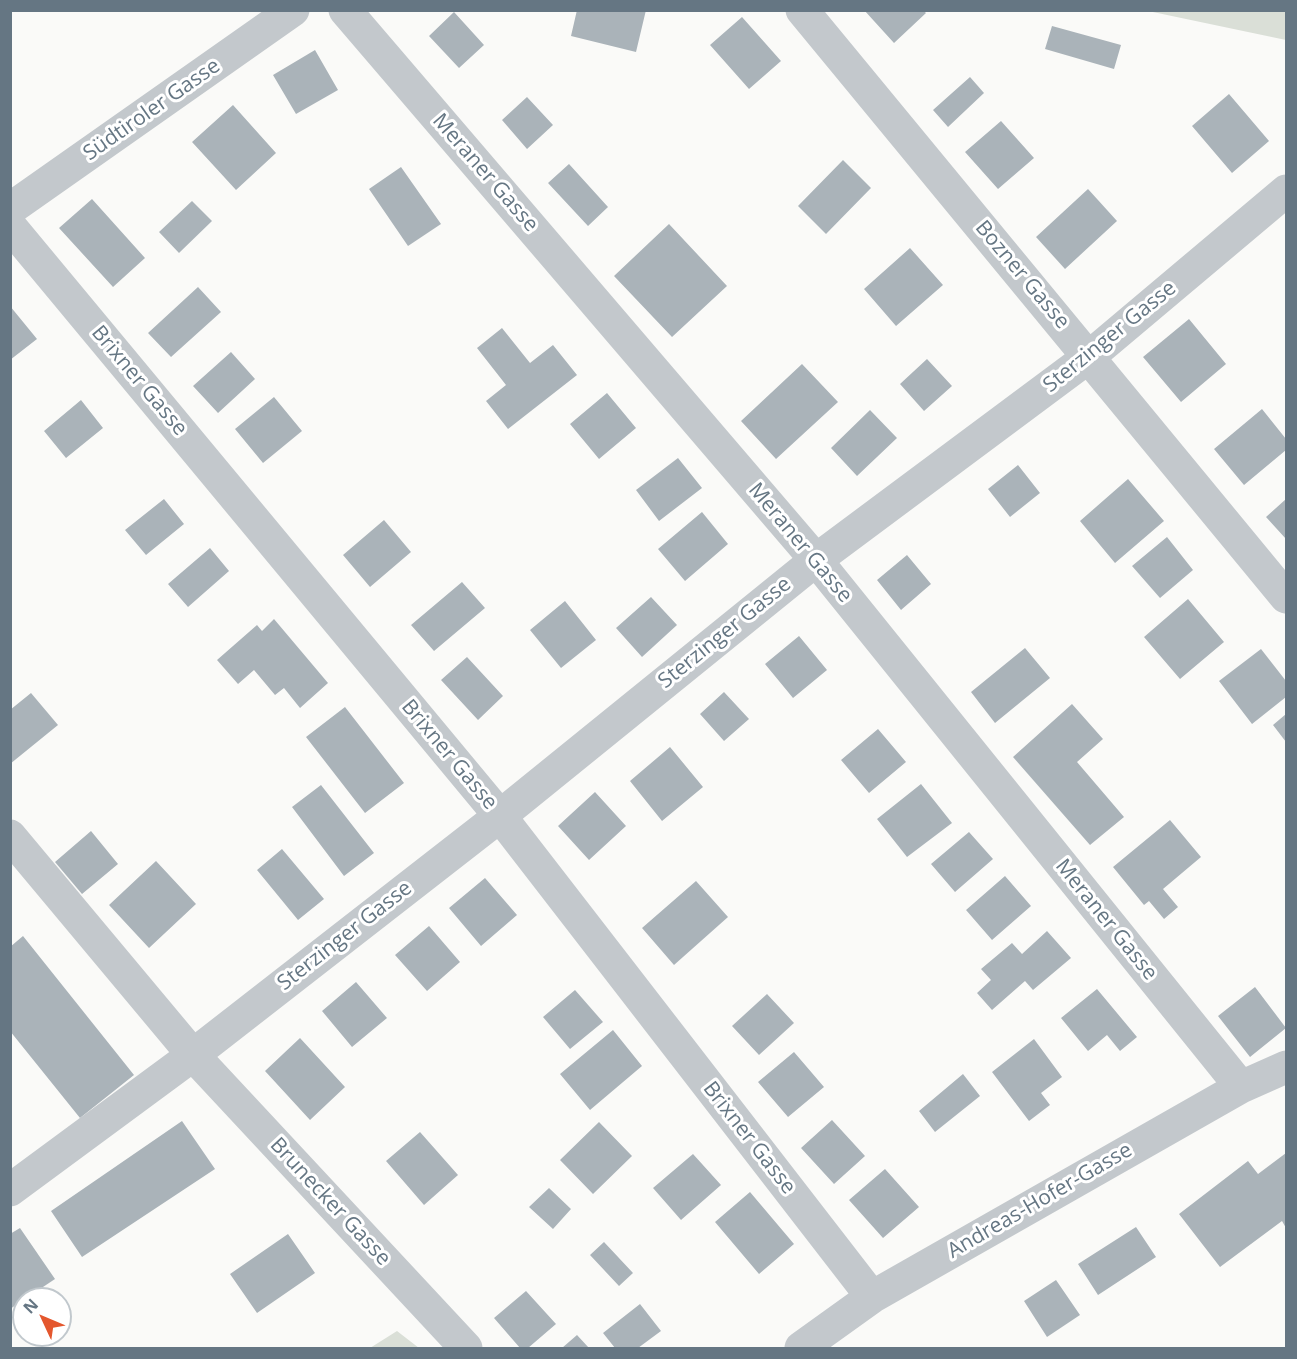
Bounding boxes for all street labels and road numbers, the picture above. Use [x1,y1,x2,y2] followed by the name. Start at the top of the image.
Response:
[79,53,225,167] street label: Südtiroler Gasse
[427,109,543,237] street label: Meraner Gasse
[969,216,1075,334] street label: Bozner Gasse
[1039,276,1181,398] street label: Sterzinger Gasse
[86,321,192,441] street label: Brixner Gasse
[743,478,857,608] street label: Meraner Gasse
[654,572,796,694] street label: Sterzinger Gasse
[396,695,502,815] street label: Brixner Gasse
[1050,854,1162,986] street label: Meraner Gasse
[273,876,417,996] street label: Sterzinger Gasse
[697,1077,801,1199] street label: Brixner Gasse
[264,1133,396,1271] street label: Brunecker Gasse
[943,1138,1137,1264] street label: Andreas-Hofer-Gasse

